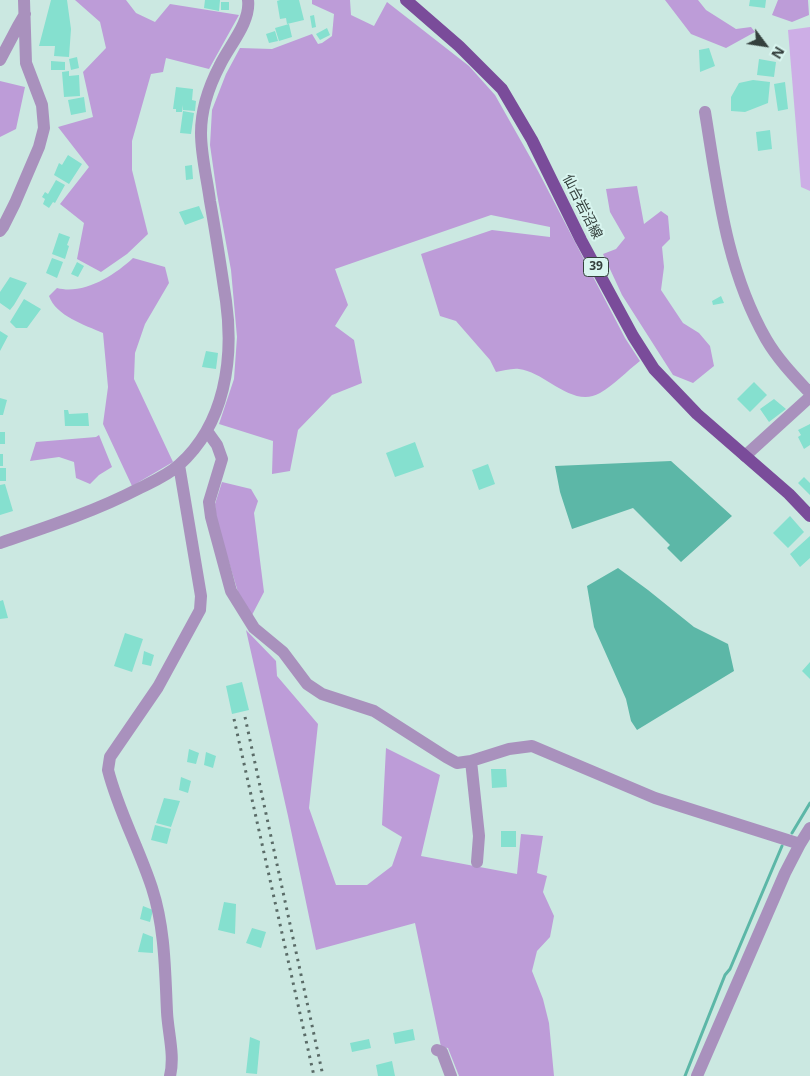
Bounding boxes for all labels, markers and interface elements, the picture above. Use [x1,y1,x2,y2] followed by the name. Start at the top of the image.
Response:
[740,20,790,70] north arrow
[767,43,789,63] text: N
[559,172,605,242] street label: 仙台岩沼線
[584,258,608,276] road number: 39

